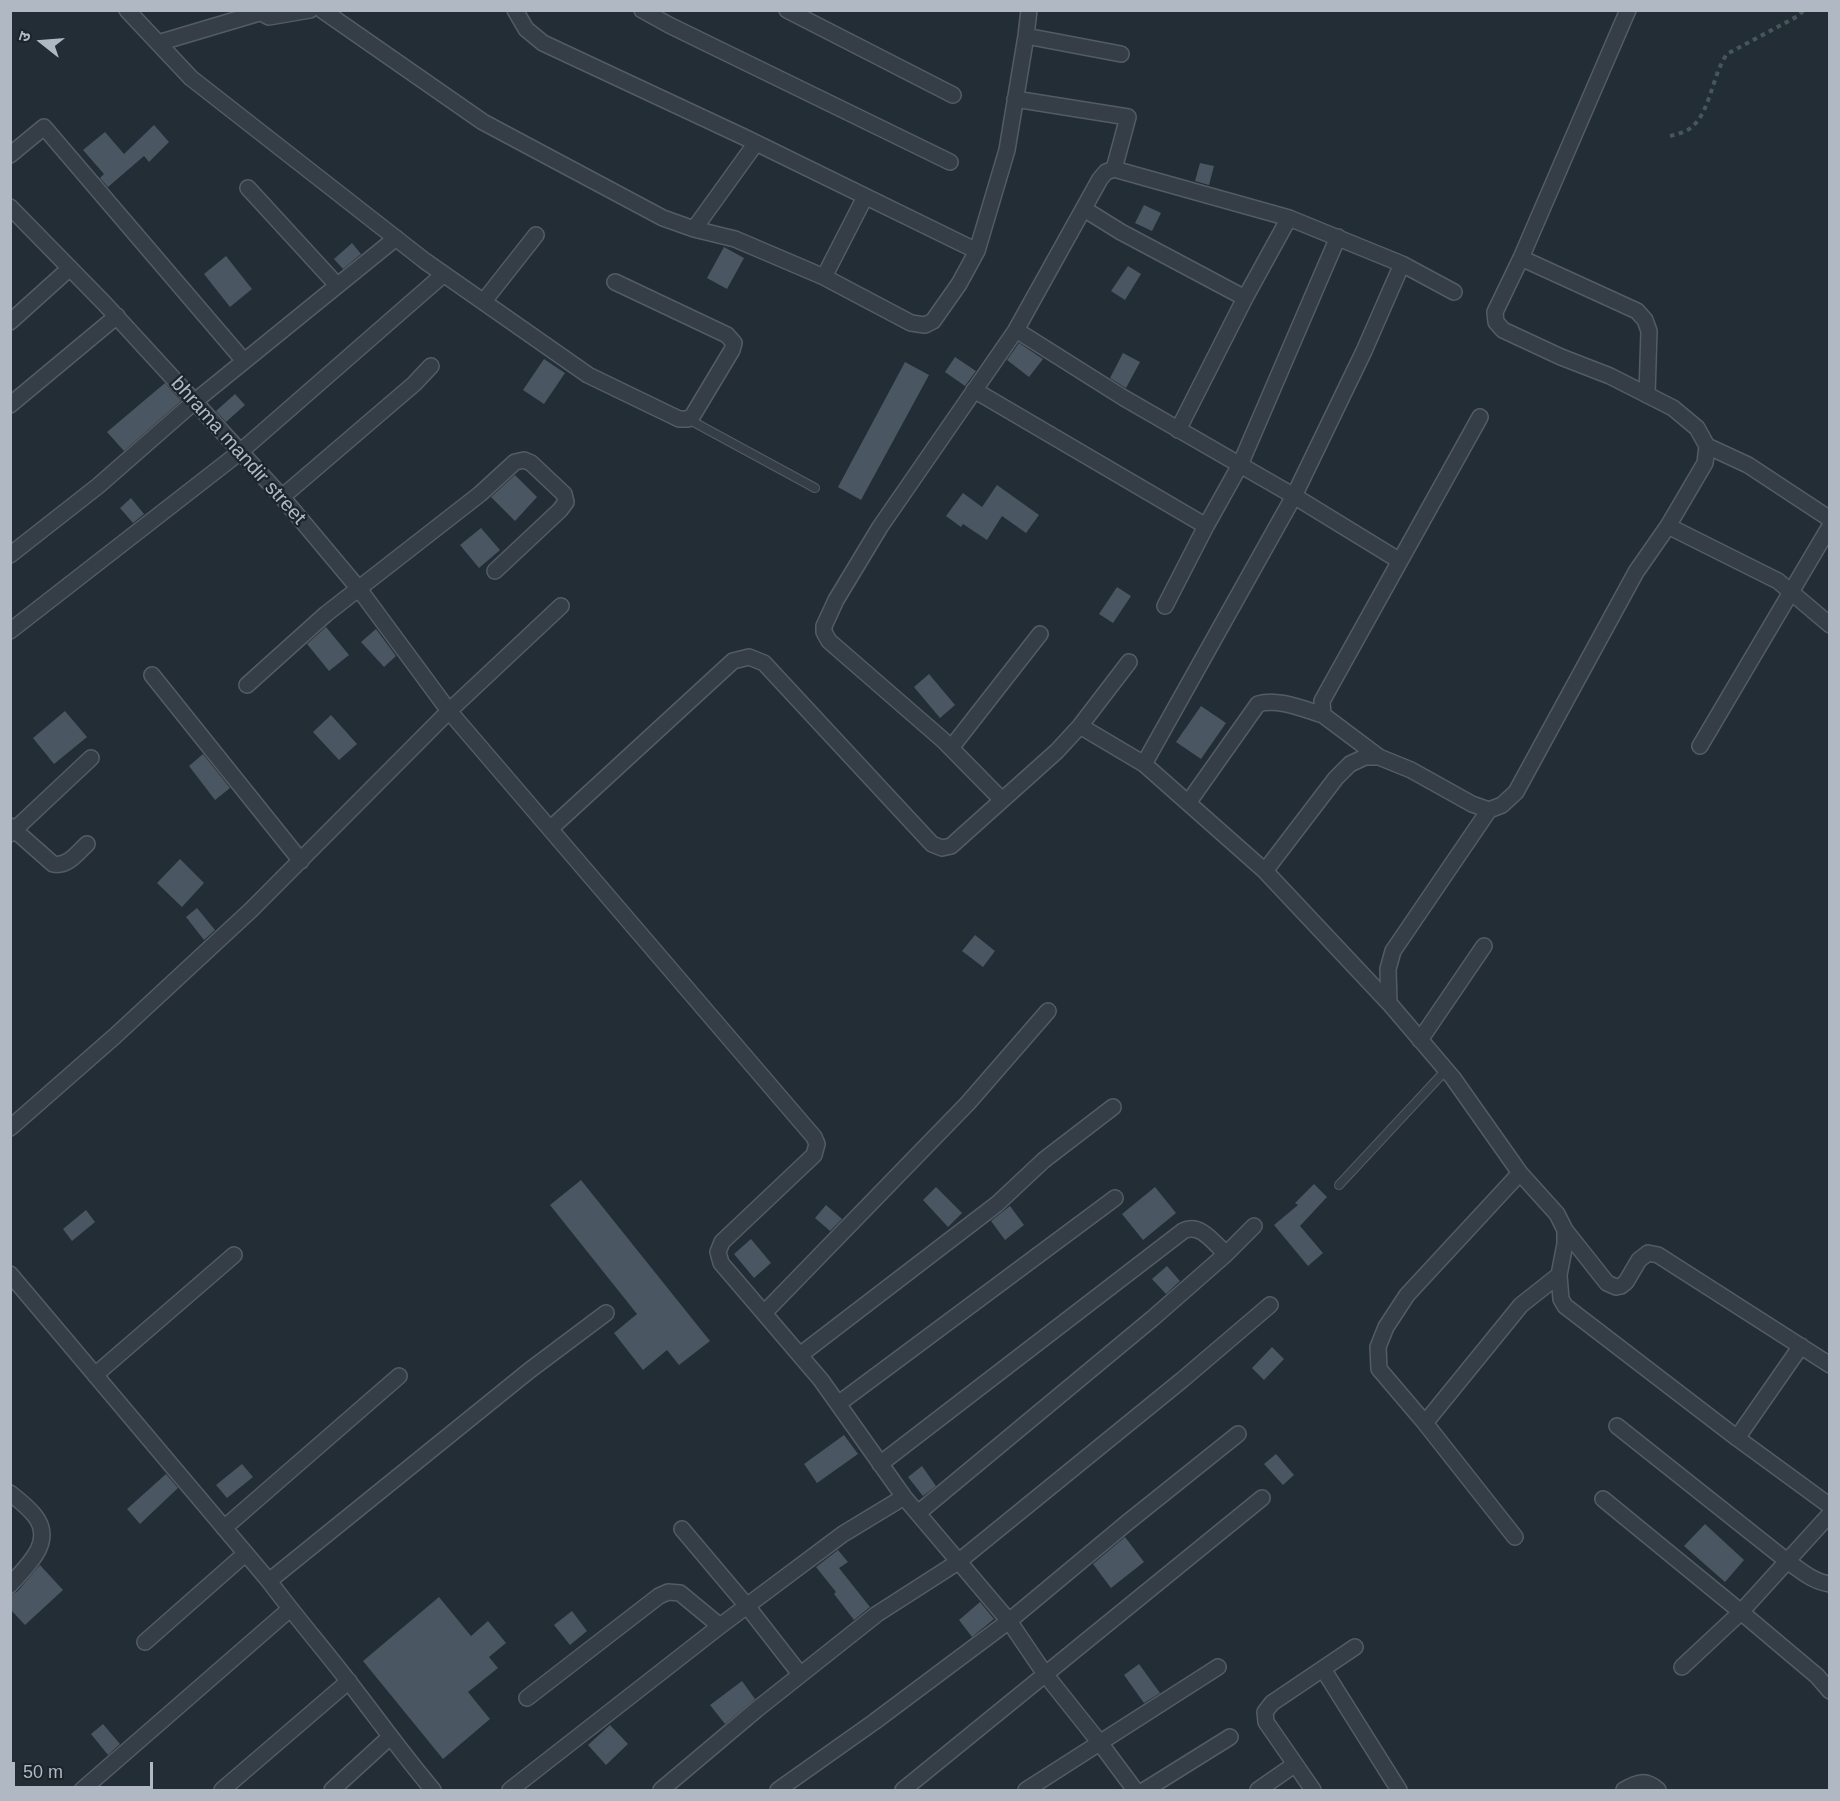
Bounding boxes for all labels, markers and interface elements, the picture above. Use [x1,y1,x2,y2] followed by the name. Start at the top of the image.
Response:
[12,12,72,72] north arrow
[15,30,34,44] text: उ
[165,372,311,530] street label: bhrama mandir street
[15,1750,156,1788] scale bar
[23,1762,63,1782] text: 50 m

